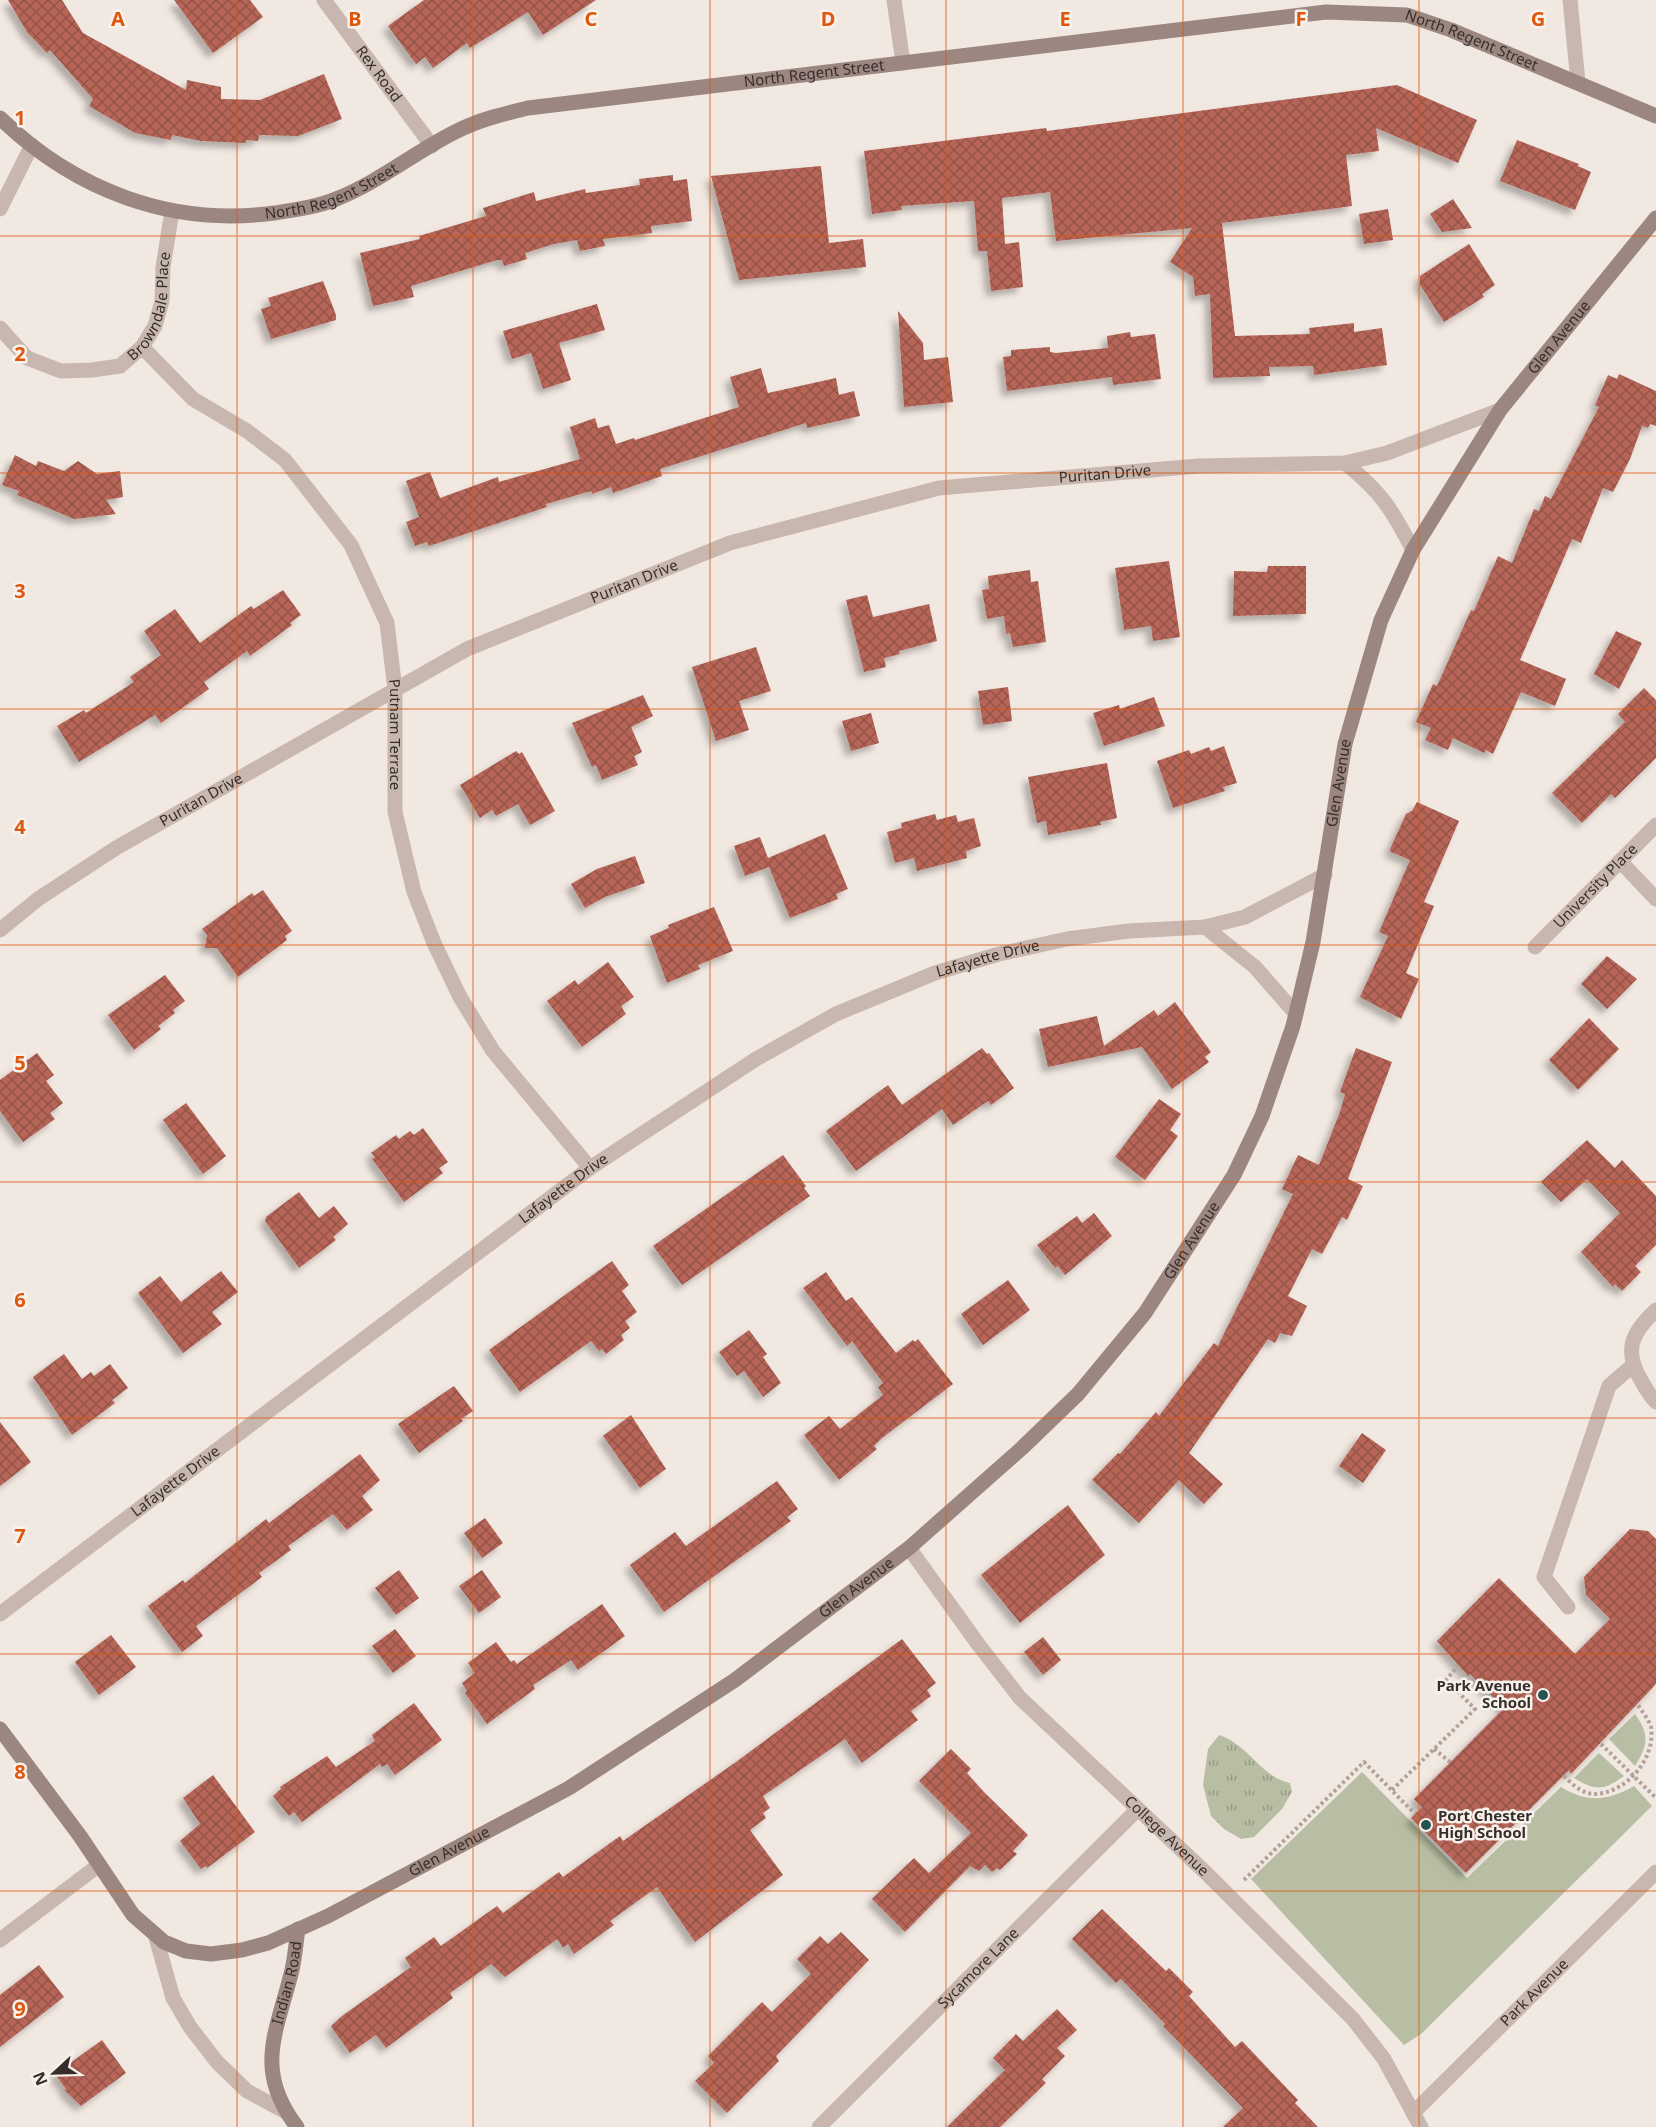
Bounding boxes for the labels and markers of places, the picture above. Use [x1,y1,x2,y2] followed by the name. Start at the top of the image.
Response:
[1436,1675,1531,1712] place label: Park Avenue School
[1536,1688,1550,1702] marker: Park Avenue School
[1438,1805,1532,1842] place label: Port Chester High School
[1419,1818,1433,1832] marker: Port Chester High School

